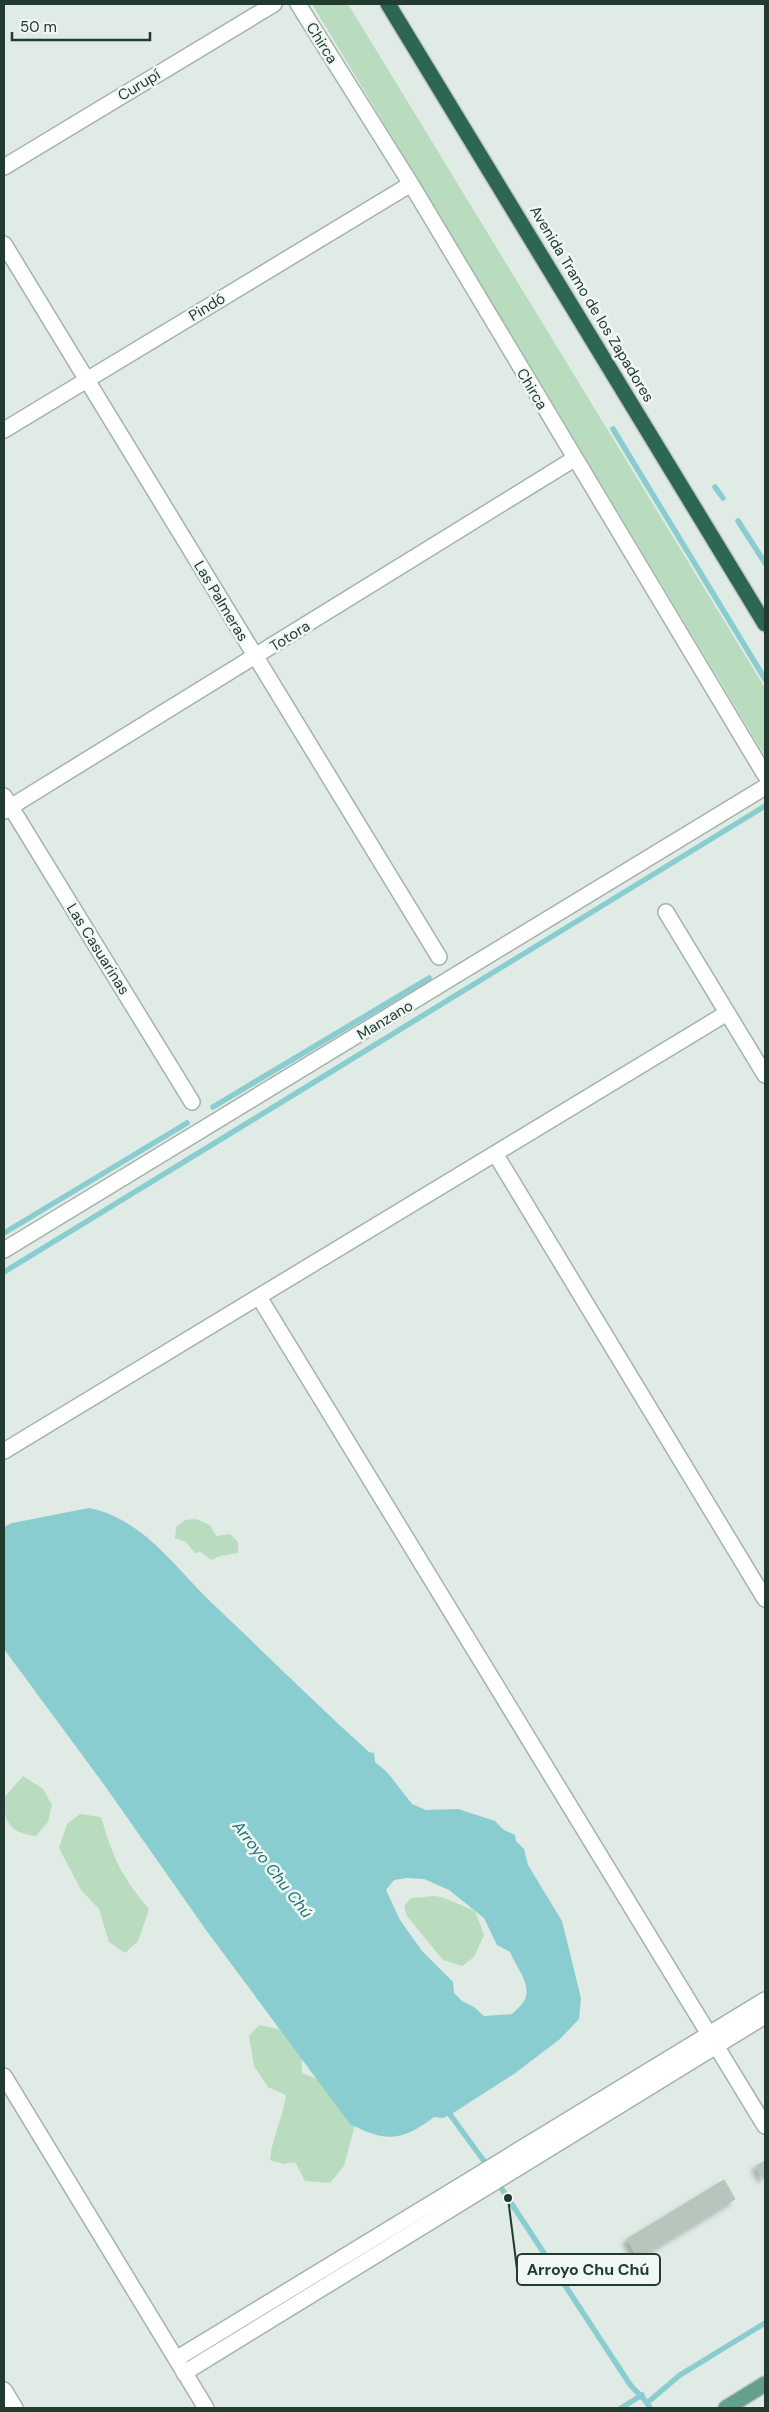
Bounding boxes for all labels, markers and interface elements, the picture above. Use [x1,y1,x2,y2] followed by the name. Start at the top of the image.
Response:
[12,10,150,42] scale bar
[20,17,57,37] text: 50 m
[302,19,342,67] street label: Chirca
[114,64,165,105] street label: Curupí
[525,202,659,406] street label: Avenida Tramo de los Zapadores
[185,288,229,326] street label: Pindó
[512,365,552,413] street label: Chirca
[189,557,253,645] street label: Las Palmeras
[266,616,314,656] street label: Totora
[62,899,134,999] street label: Las Casuarinas
[353,995,417,1045] street label: Manzano
[227,1815,317,1922] water label: Arroyo Chu Chú
[517,2254,660,2285] callout: Arroyo Chu Chú
[527,2259,649,2280] text: Arroyo Chu Chú

